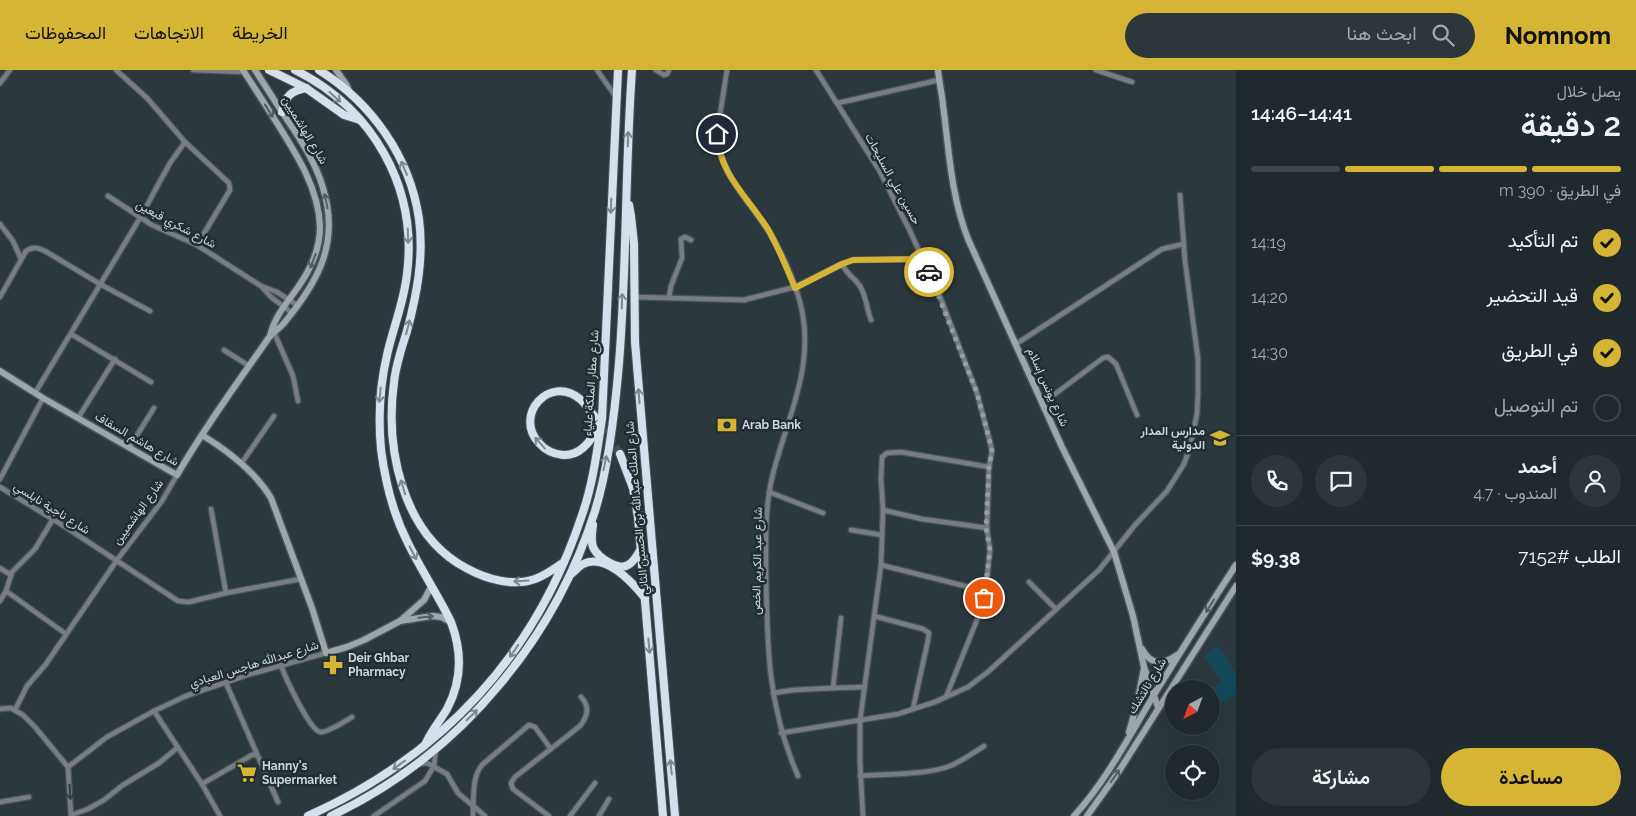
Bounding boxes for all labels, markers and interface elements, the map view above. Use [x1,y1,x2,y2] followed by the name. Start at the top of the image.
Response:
[1125,13,1475,58] search box
[1429,21,1457,49] icon: search
[1505,21,1611,50] text: Nomnom
[25,22,106,43] text: المحفوظات
[134,22,204,43] text: الاتجاهات
[232,22,288,43] text: الخريطة
[1347,22,1417,44] text: ابحث هنا
[1557,82,1621,101] text: يصل خلال
[329,91,342,103] one-way arrow
[277,93,331,168] street label: شارع الهاشميين
[1251,102,1352,124] text: 14:41–14:46
[264,104,274,118] one-way arrow
[1520,106,1621,143] text: 2 دقيقة
[696,113,738,155] pin
[703,120,731,148] icon: home
[623,131,632,147] one-way arrow
[860,131,924,228] street label: حسين علي السليحات
[399,161,408,176] one-way arrow
[1499,181,1621,200] text: في الطريق · 390 m
[321,194,330,210] one-way arrow
[132,197,219,254] street label: شارع شكري قبعين
[607,198,616,214] one-way arrow
[404,228,413,244] one-way arrow
[1508,229,1578,251] text: تم التأكيد
[1593,229,1621,257] icon: check
[1251,233,1286,252] text: 14:19
[904,247,954,297] courier
[308,252,317,268] one-way arrow
[915,258,943,286] icon: car
[1487,284,1578,306] text: قيد التحضير
[1593,284,1621,312] icon: check
[1251,288,1288,307] text: 14:20
[618,294,627,310] one-way arrow
[404,320,413,336] one-way arrow
[580,329,604,437] street label: شارع مطار الملكة علياء
[1502,339,1578,361] text: في الطريق
[1593,339,1621,367] icon: check
[1251,343,1288,362] text: 14:30
[1023,345,1072,429] street label: شارع يونس إسلام
[376,387,385,403] one-way arrow
[635,389,644,405] one-way arrow
[1494,394,1578,416] text: تم التوصيل
[91,409,182,470] street label: شارع هاشم السقاف
[716,414,738,436] bank icon: Arab Bank
[742,418,801,432] place label: Arab Bank
[622,420,655,596] street label: شارع الملك عبدالله بن الحسين الثاني
[1140,424,1205,453] place label: مدارس المدار الدولية
[1209,427,1231,449] school or university icon: مدارس المدار الدولية
[534,437,546,450] one-way arrow
[601,455,611,471] one-way arrow
[1251,455,1303,507] button: phone
[1315,455,1367,507] button: chat
[1518,455,1557,477] text: أحمد
[1569,455,1621,507] button: person
[110,477,168,548] street label: شارع الهاشميين
[10,479,93,540] street label: شارع ناجية نابلسي
[398,479,407,495] one-way arrow
[1473,484,1557,503] text: المندوب · 4.7
[749,507,767,615] street label: شارع عبد الكريم الخص
[408,545,418,560] one-way arrow
[1518,545,1621,567] text: الطلب #7152
[1251,547,1301,569] text: $9.38
[513,577,529,586] one-way arrow
[963,577,1005,619] pin
[970,584,998,612] icon: bag
[1204,599,1214,613] one-way arrow
[418,612,434,622] one-way arrow
[188,638,321,693] street label: شارع عبدالله هاجس العبادي
[645,638,654,654] one-way arrow
[509,644,519,658] one-way arrow
[348,651,410,679] place label: Deir Ghbar Pharmacy
[322,654,344,676] pharmacy icon: Deir Ghbar Pharmacy
[1125,656,1171,717] street label: شارع نالتشك
[1165,680,1220,735] north arrow
[1165,680,1220,800] map controls
[466,709,478,721] one-way arrow
[1165,745,1220,800] button: locate
[1251,748,1431,806] button: مشاركة
[1441,748,1621,806] button: مساعدة
[262,759,337,787] place label: Hanny's Supermarket
[392,760,406,770] one-way arrow
[666,760,675,776] one-way arrow
[236,762,258,784] supermarket icon: Hanny's Supermarket
[1110,770,1120,784] one-way arrow
[65,783,74,799] one-way arrow

